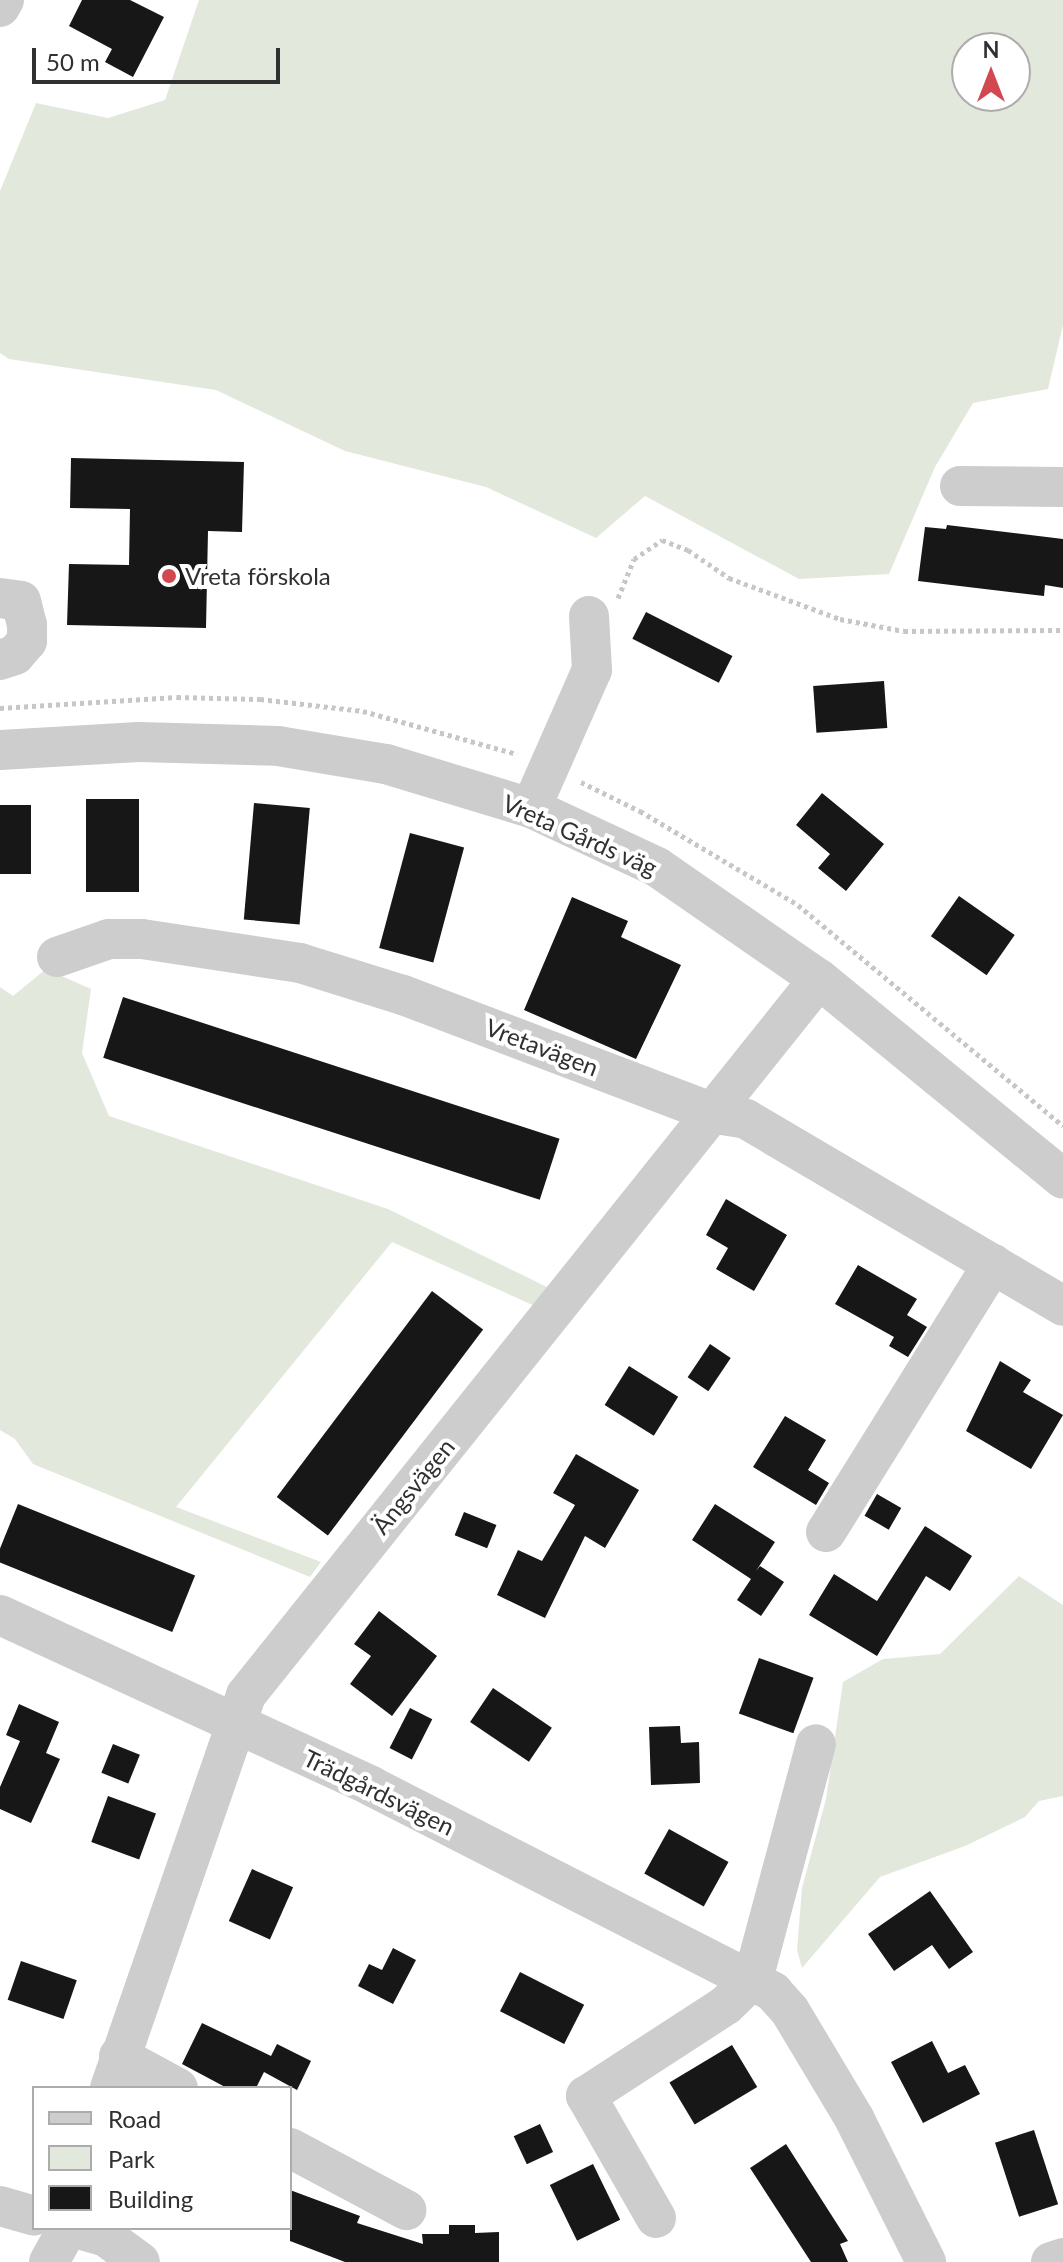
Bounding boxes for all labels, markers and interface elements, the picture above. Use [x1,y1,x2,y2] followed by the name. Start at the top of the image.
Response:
[36,32,284,82] scale bar
[951,32,1031,112] north arrow
[983,36,999,63] text: N
[46,47,100,76] text: 50 m
[185,562,331,590] place label: Vreta förskola
[160,567,178,585] marker: Vreta förskola
[498,788,662,882] street label: Vreta Gårds väg
[482,1012,602,1082] street label: Vretavägen
[366,1432,460,1540] street label: Ängsvägen
[299,1743,459,1841] street label: Trädgårdsvägen
[32,2086,292,2230] legend
[108,2104,161,2133] text: Road
[108,2144,155,2173] text: Park
[108,2184,193,2213] text: Building

